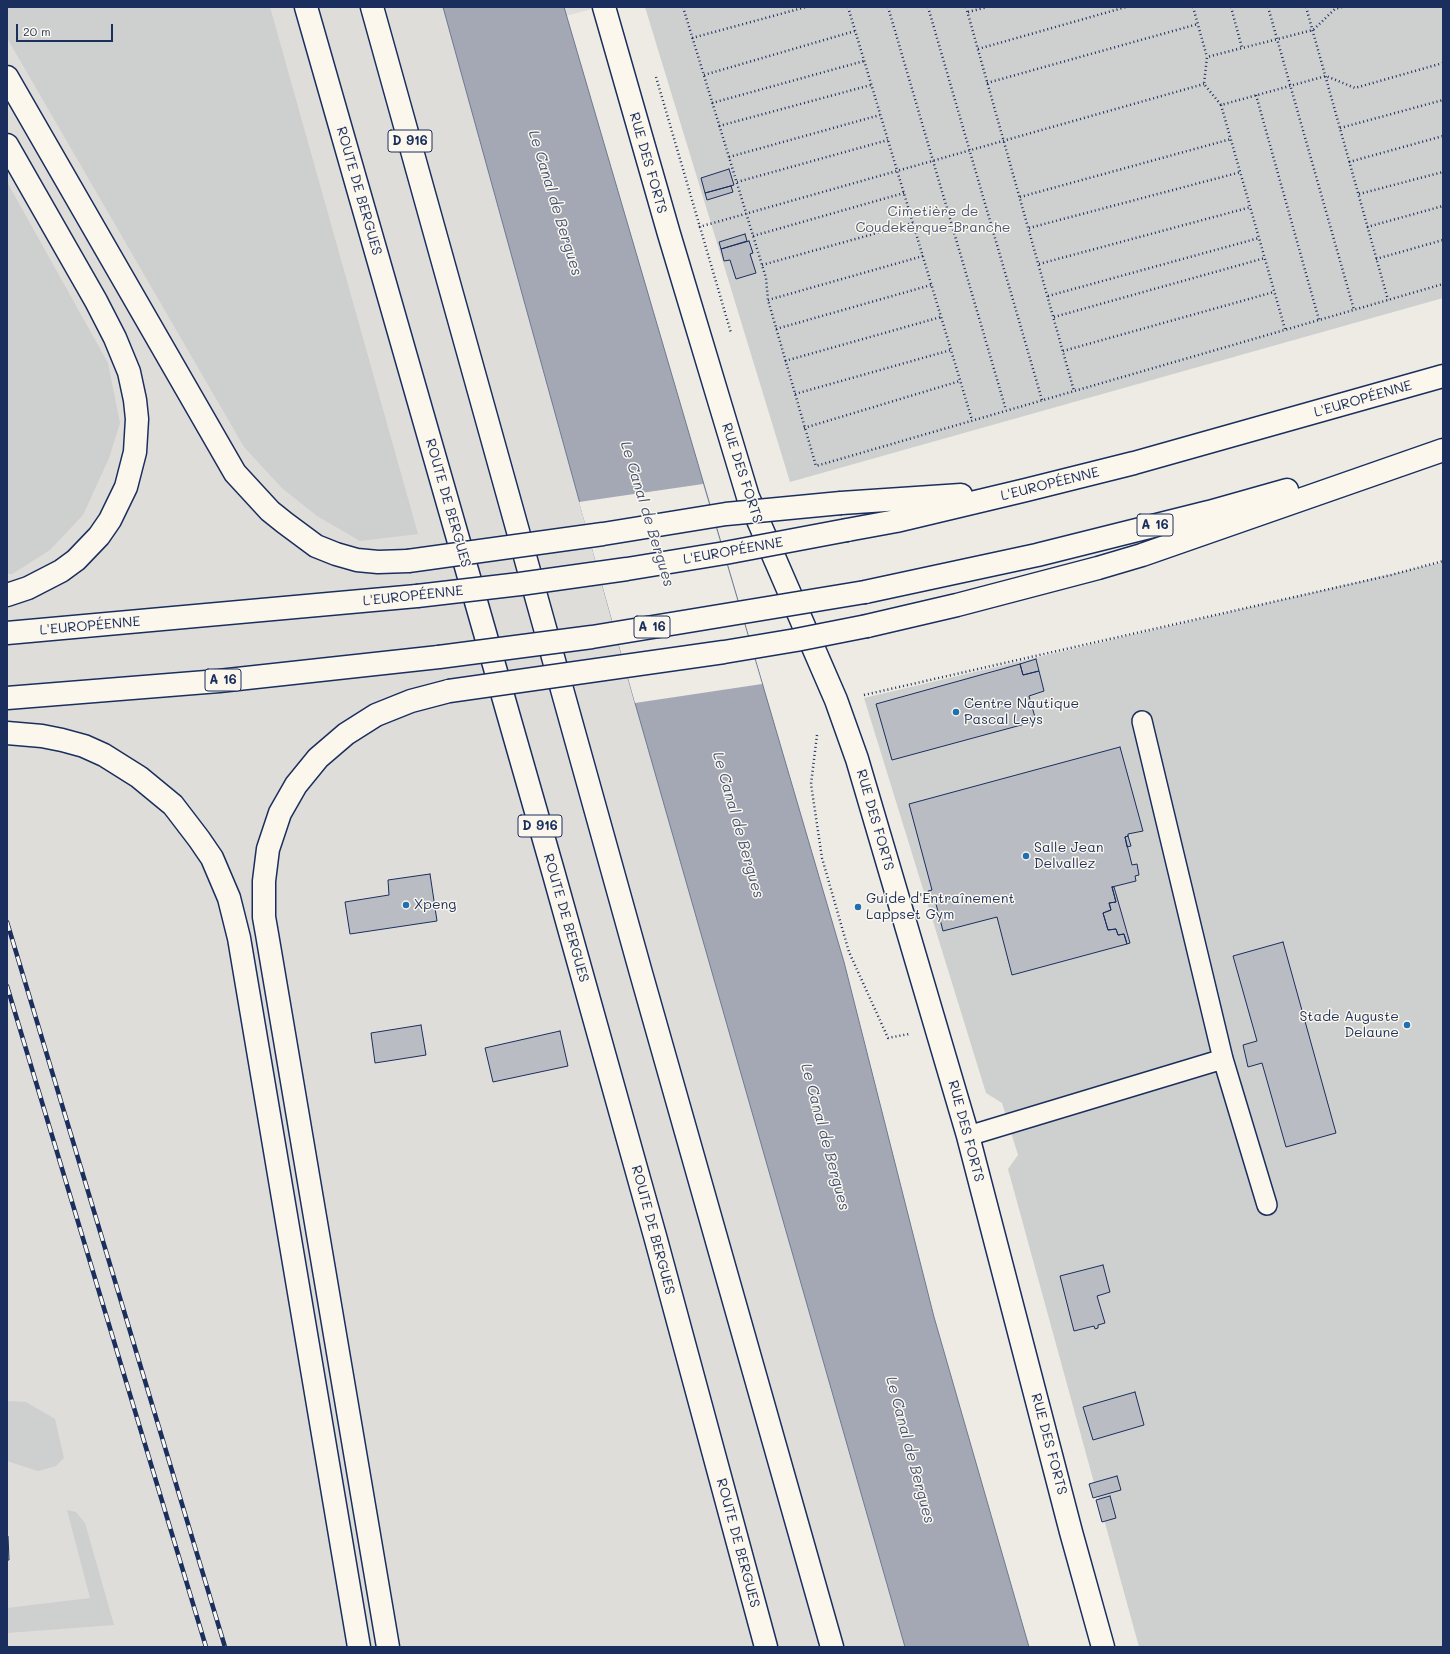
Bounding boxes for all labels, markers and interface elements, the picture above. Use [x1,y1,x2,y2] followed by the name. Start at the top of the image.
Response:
[18,16,115,42] scale bar
[23,23,51,39] text: 20 m
[626,111,670,215] street label: RUE DES FORTS
[333,125,385,257] street label: ROUTE DE BERGUES
[524,128,586,278] water label: Le Canal de Bergues
[388,130,432,152] road number: D 916
[856,204,1010,236] park label: Cimetière de Coudekerque-Branche
[1312,377,1414,421] street label: L'EUROPÉENNE
[718,421,766,525] street label: RUE DES FORTS
[422,437,474,569] street label: ROUTE DE BERGUES
[616,439,678,589] water label: Le Canal de Bergues
[999,464,1101,504] street label: L'EUROPÉENNE
[1137,514,1173,536] road number: A 16
[682,534,784,568] street label: L'EUROPÉENNE
[362,582,464,610] street label: L'EUROPÉENNE
[39,613,141,639] street label: L'EUROPÉENNE
[634,616,670,638] road number: A 16
[205,669,241,691] road number: A 16
[964,696,1079,728] place label: Centre Nautique Pascal Leys
[951,707,961,717] marker: Centre Nautique Pascal Leys
[708,750,768,900] water label: Le Canal de Bergues
[853,768,897,872] street label: RUE DES FORTS
[518,815,562,837] road number: D 916
[1034,840,1104,872] place label: Salle Jean Delvallez
[1021,851,1031,861] marker: Salle Jean Delvallez
[540,852,592,984] street label: ROUTE DE BERGUES
[866,891,1015,924] place label: Guide d'Entraînement Lappset Gym
[414,897,456,913] place label: Xpeng
[401,900,411,910] marker: Xpeng
[853,902,863,912] marker: Guide d'Entraînement Lappset Gym
[1299,1009,1399,1042] place label: Stade Auguste Delaune
[1402,1020,1412,1030] marker: Stade Auguste Delaune
[797,1062,853,1212] water label: Le Canal de Bergues
[944,1078,988,1184] street label: RUE DES FORTS
[628,1164,678,1296] street label: ROUTE DE BERGUES
[882,1375,938,1525] water label: Le Canal de Bergues
[1027,1391,1071,1497] street label: RUE DES FORTS
[713,1477,763,1609] street label: ROUTE DE BERGUES

